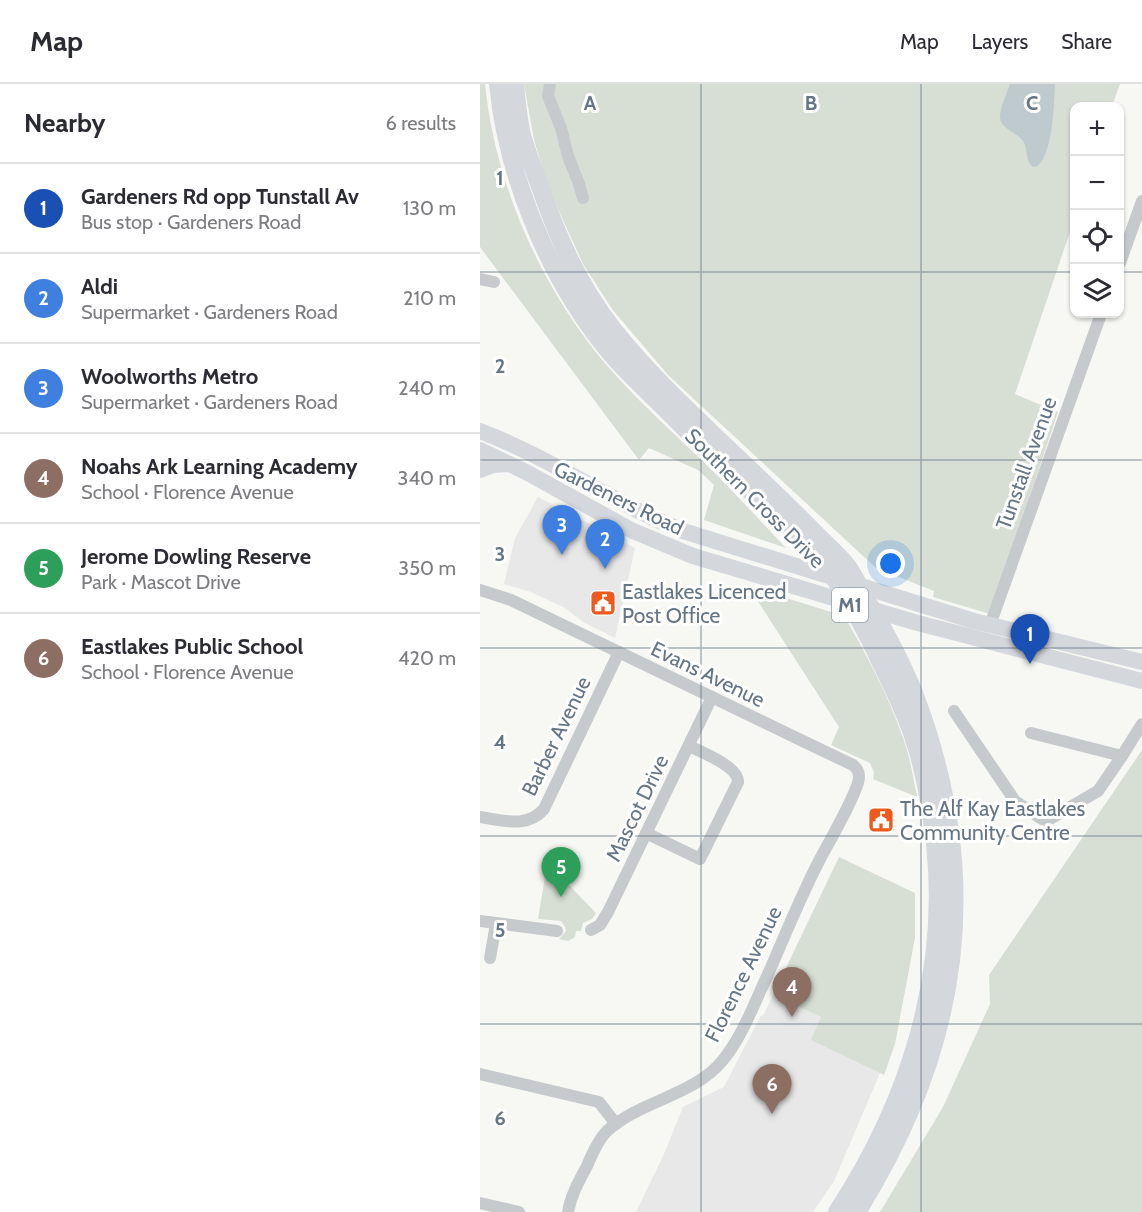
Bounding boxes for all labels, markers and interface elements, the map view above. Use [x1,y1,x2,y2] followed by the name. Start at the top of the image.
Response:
[30,24,83,58] text: Map
[900,29,939,54] text: Map
[972,29,1028,54] text: Layers
[1061,29,1112,54] text: Share
[584,91,597,115] text: A
[805,91,817,115] text: B
[1026,91,1038,115] text: C
[1070,102,1124,318] map controls
[1070,102,1124,156] button: +
[24,107,105,139] text: Nearby
[385,111,456,135] text: 6 results
[1070,156,1124,210] button: −
[496,166,504,190] text: 1
[81,183,359,210] text: Gardeners Rd opp Tunstall Av
[40,196,47,220] text: 1
[403,196,456,220] text: 130 m
[81,210,301,234] text: Bus stop · Gardeners Road
[1070,210,1124,264] button: locate
[1070,264,1124,318] button: layers
[81,273,118,300] text: Aldi
[38,286,49,310] text: 2
[403,286,456,310] text: 210 m
[81,300,338,324] text: Supermarket · Gardeners Road
[495,354,505,378] text: 2
[81,363,258,390] text: Woolworths Metro
[38,376,49,400] text: 3
[398,376,456,400] text: 240 m
[81,390,338,414] text: Supermarket · Gardeners Road
[990,393,1062,533] street label: Tunstall Avenue
[680,423,830,573] street label: Southern Cross Drive
[81,453,358,480] text: Noahs Ark Learning Academy
[550,456,688,540] street label: Gardeners Road
[37,466,50,490] text: 4
[398,466,456,490] text: 340 m
[81,480,294,504] text: School · Florence Avenue
[542,506,581,555] pin: 3
[586,520,624,569] pin: 2
[495,542,505,566] text: 3
[81,543,311,570] text: Jerome Dowling Reserve
[876,549,905,578] your location
[38,556,49,580] text: 5
[398,556,456,580] text: 350 m
[81,570,241,594] text: Park · Mascot Drive
[622,579,786,628] place label: Eastlakes Licenced Post Office
[588,588,618,618] public building icon: Eastlakes Licenced Post Office
[832,588,868,622] road number: M1
[1010,614,1050,664] pin: 1
[81,633,303,660] text: Eastlakes Public School
[647,636,769,712] street label: Evans Avenue
[38,646,49,670] text: 6
[398,646,456,670] text: 420 m
[81,660,294,684] text: School · Florence Avenue
[516,672,596,800] street label: Barber Avenue
[494,730,506,754] text: 4
[600,750,674,865] street label: Mascot Drive
[900,796,1085,845] place label: The Alf Kay Eastlakes Community Centre
[866,805,896,835] public building icon: The Alf Kay Eastlakes Community Centre
[542,848,580,897] pin: 5
[699,902,787,1046] street label: Florence Avenue
[495,918,505,942] text: 5
[772,968,812,1017] pin: 4
[752,1064,792,1114] pin: 6
[494,1106,506,1130] text: 6

